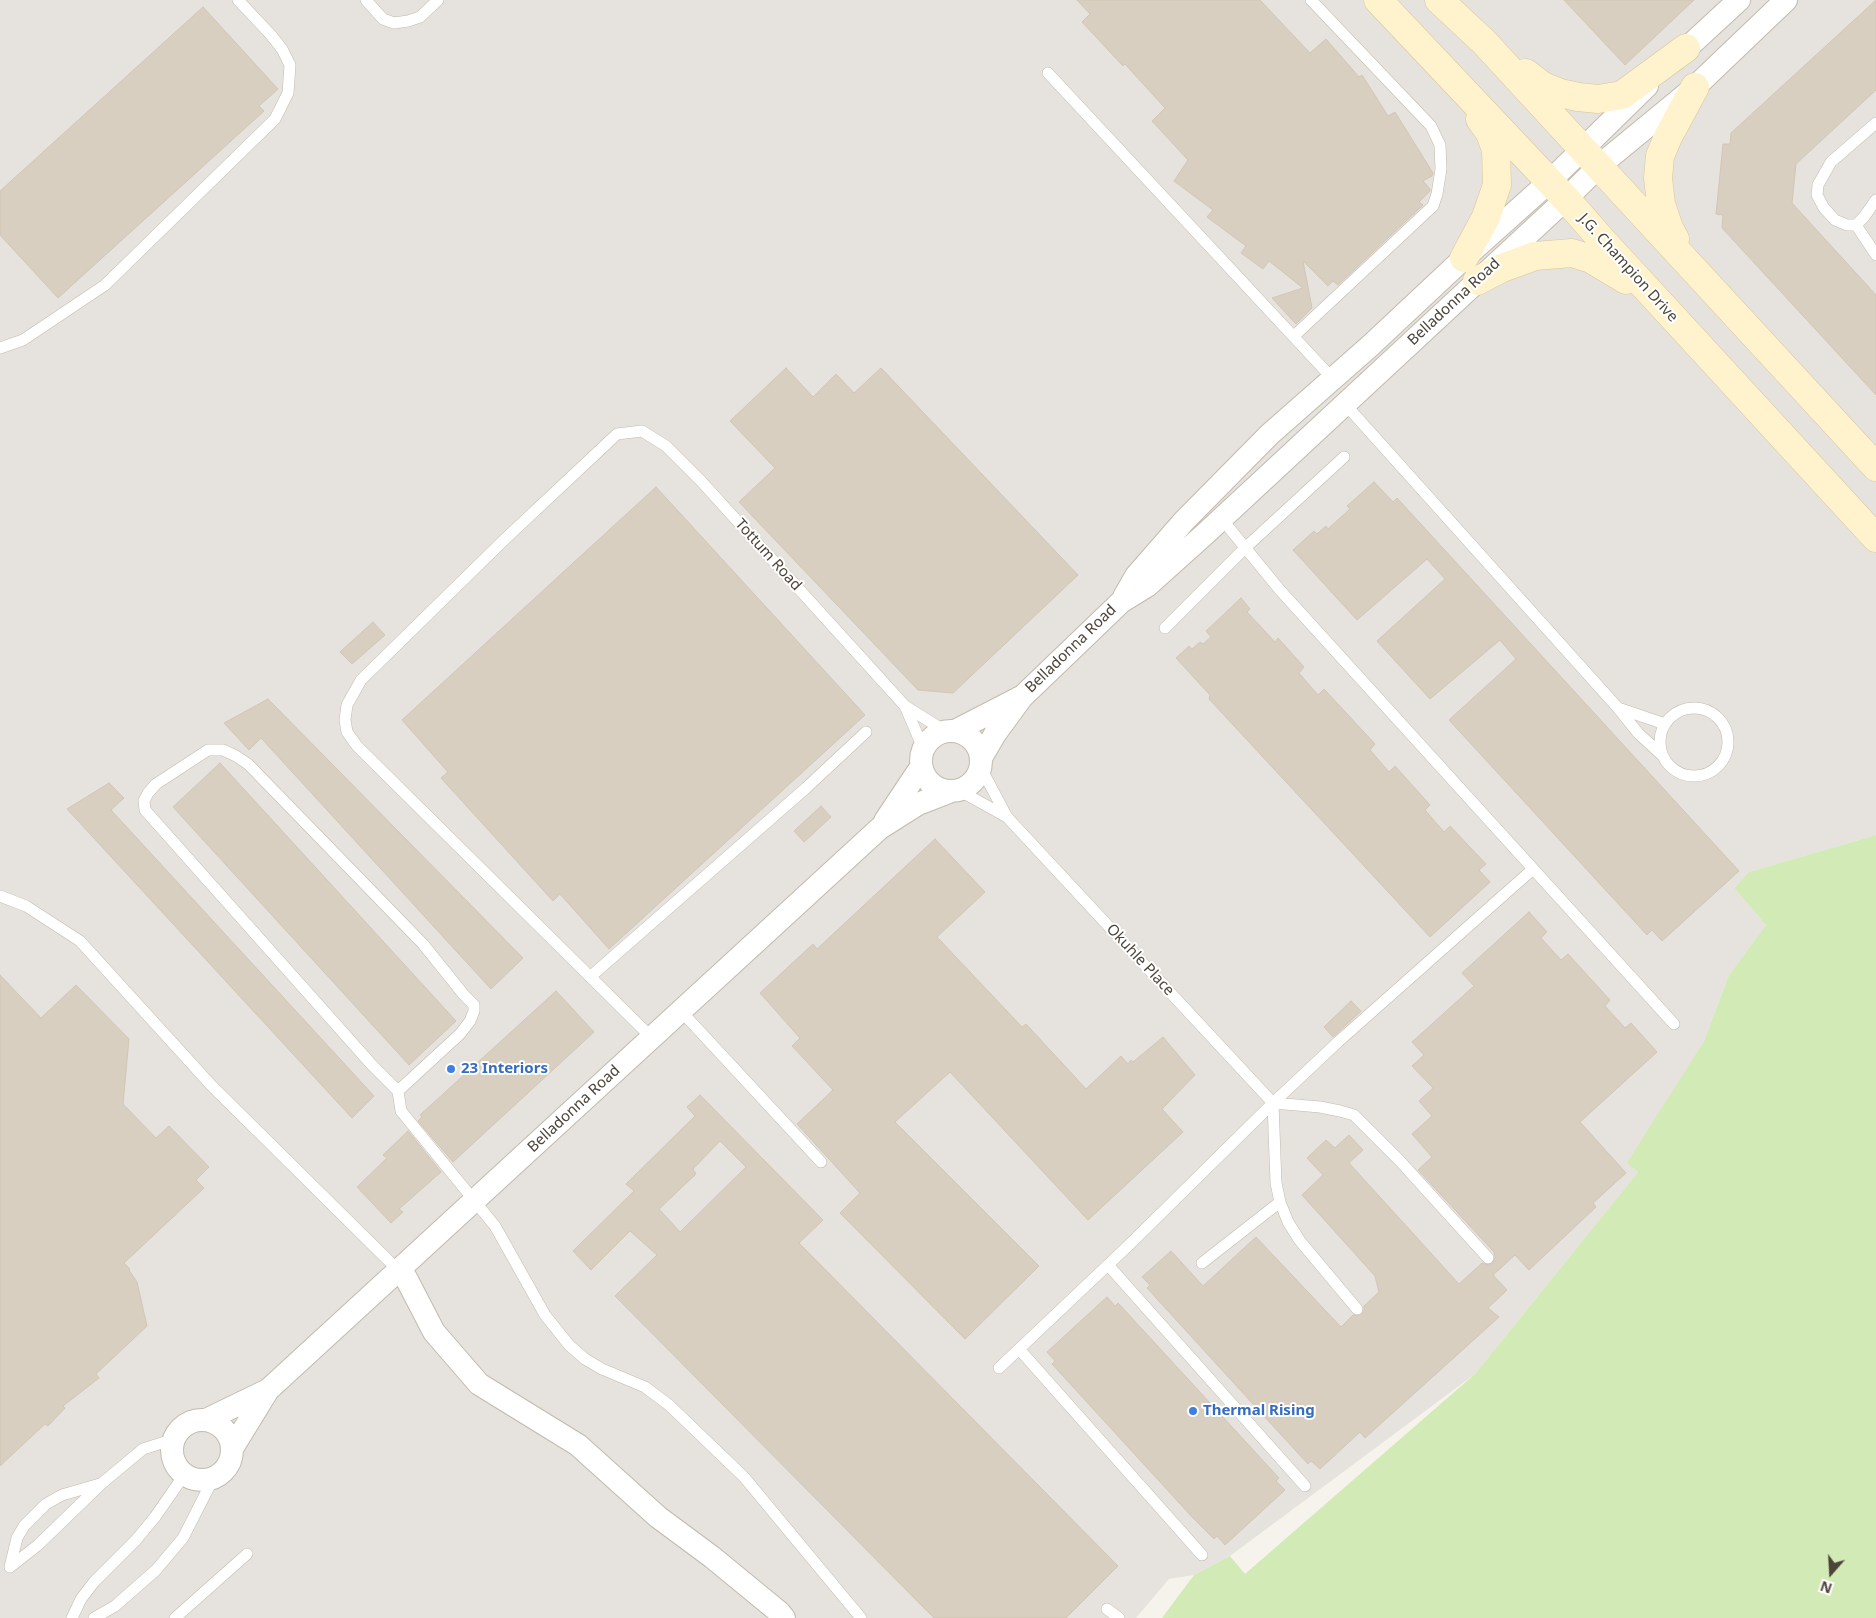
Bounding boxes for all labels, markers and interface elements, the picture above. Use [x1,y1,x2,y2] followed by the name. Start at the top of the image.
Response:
[1575,210,1681,326] street label: J.G. Champion Drive
[1404,255,1504,349] street label: Belladonna Road
[731,515,805,595] street label: Tottum Road
[1022,601,1120,697] street label: Belladonna Road
[1102,920,1178,1000] street label: Okuhle Place
[461,1060,548,1078] place label: 23 Interiors
[524,1062,624,1156] street label: Belladonna Road
[445,1063,457,1075] marker: 23 Interiors
[1203,1402,1315,1420] place label: Thermal Rising
[1187,1405,1199,1417] marker: Thermal Rising
[1806,1548,1856,1598] north arrow
[1817,1577,1834,1598] text: N

